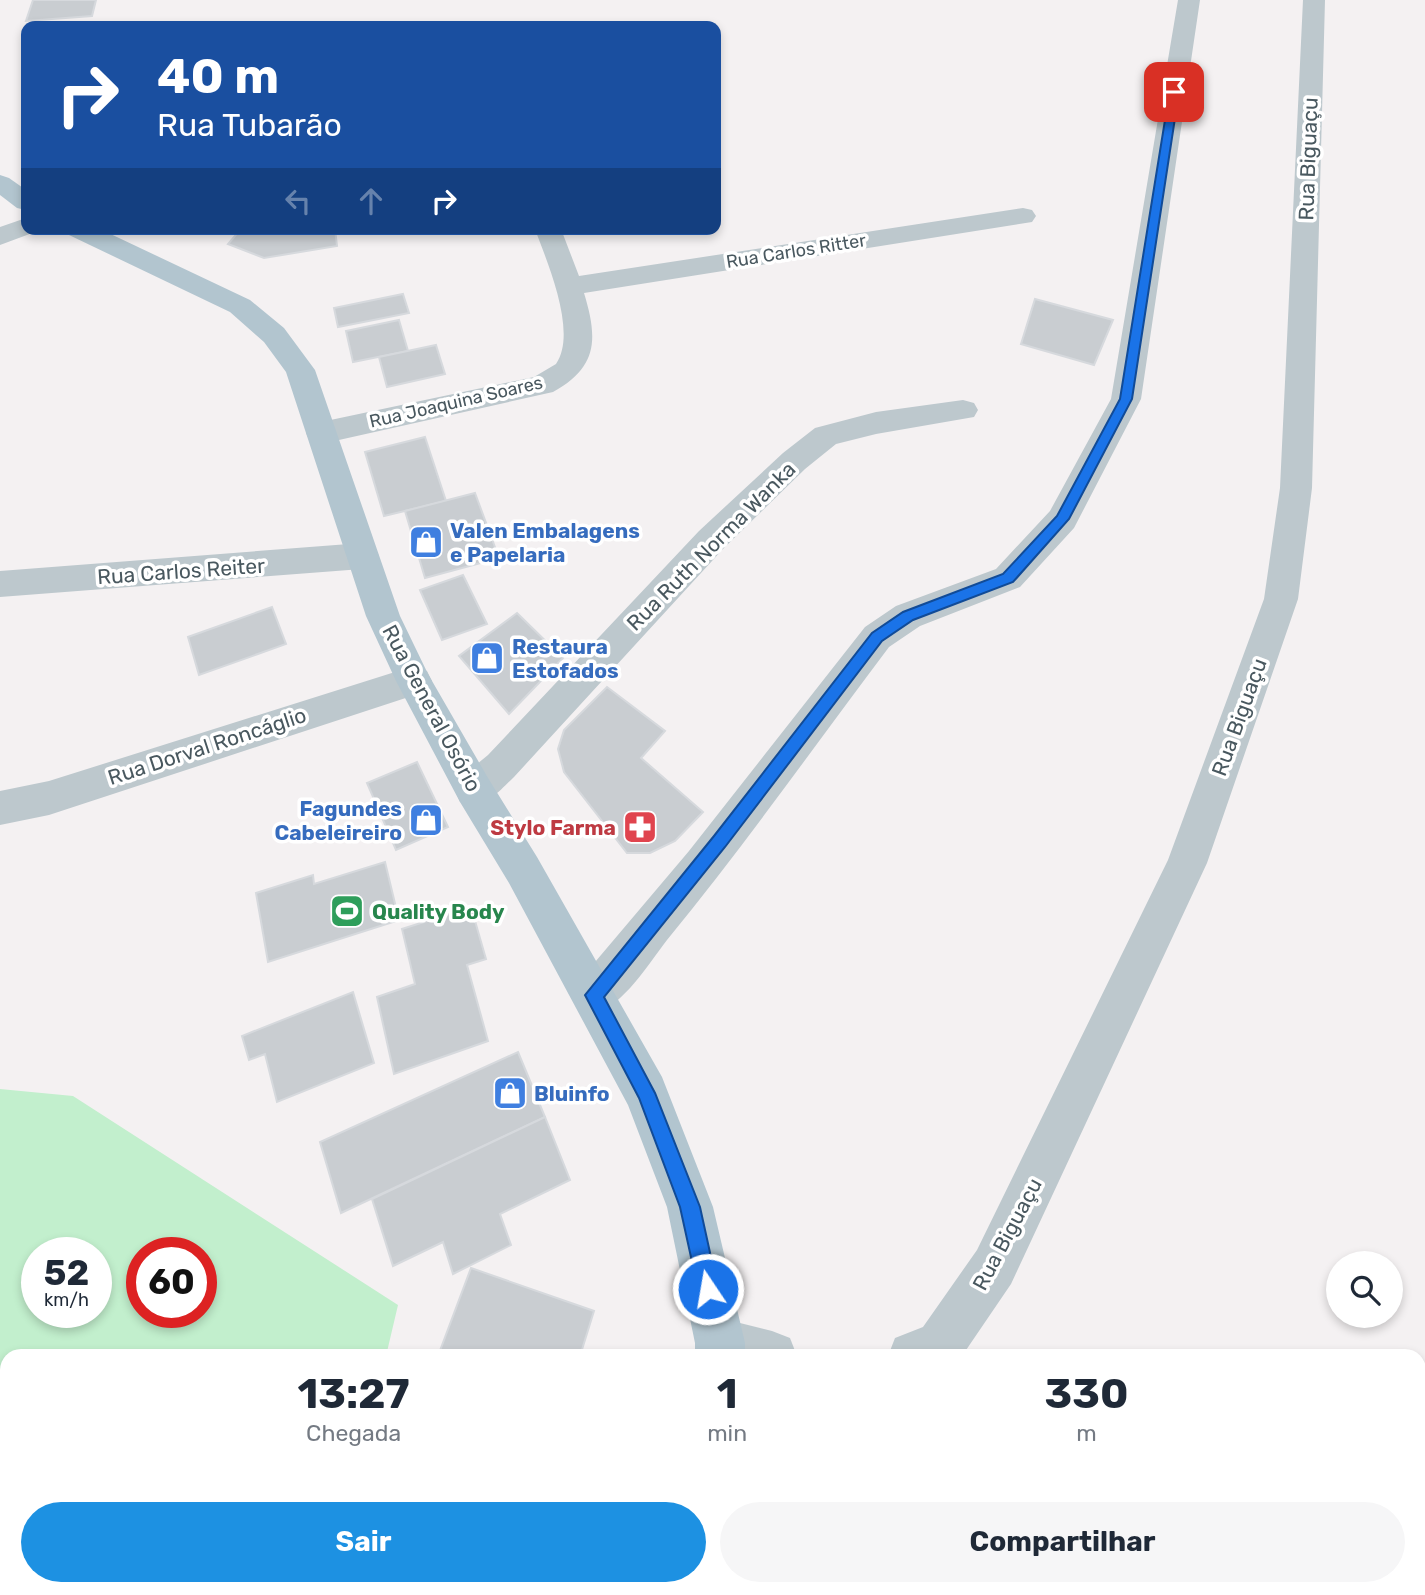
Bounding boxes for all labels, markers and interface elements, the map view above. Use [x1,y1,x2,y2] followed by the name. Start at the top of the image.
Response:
[157,47,279,105] text: 40 m
[42,49,133,140] icon: right
[1144,62,1204,122] pin
[1155,73,1193,111] icon: arrive
[1293,97,1323,221] street label: Rua Biguaçu
[157,106,342,144] text: Rua Tubarão
[279,182,317,220] icon: left
[352,182,390,220] icon: ahead
[425,182,463,220] icon: right
[725,229,868,273] street label: Rua Carlos Ritter
[367,371,545,433] street label: Rua Joaquina Soares
[621,456,801,636] street label: Rua Ruth Norma Wanka
[450,518,640,567] place label: Valen Embalagens e Papelaria
[407,523,445,561] shop icon: Valen Embalagens e Papelaria
[96,553,266,589] street label: Rua Carlos Reiter
[377,620,487,796] street label: Rua General Osório
[512,634,619,683] place label: Restaura Estofados
[468,639,506,677] shop icon: Restaura Estofados
[1206,655,1272,779] street label: Rua Biguaçu
[105,702,309,790] street label: Rua Dorval Roncáglio
[274,796,402,845] place label: Fagundes Cabeleireiro
[407,801,445,839] shop icon: Fagundes Cabeleireiro
[621,808,659,846] pharmacy icon: Stylo Farma
[490,815,616,840] place label: Stylo Farma
[328,892,366,930] sports icon: Quality Body
[372,899,505,924] place label: Quality Body
[491,1074,529,1112] shop icon: Bluinfo
[534,1081,610,1106] place label: Bluinfo
[967,1174,1047,1294] street label: Rua Biguaçu
[126,1237,217,1328] speed limit sign: 60
[1326,1251,1403,1328] map controls
[1326,1251,1403,1328] button: search
[44,1252,89,1294] text: 52
[671,1252,745,1326] position arrow
[44,1289,89,1311] text: km/h
[297,1369,410,1419] text: 13:27
[717,1369,738,1419] text: 1
[1045,1369,1129,1419] text: 330
[306,1419,401,1447] text: Chegada
[707,1419,747,1447] text: min
[1076,1419,1097,1447] text: m
[21,1502,706,1582] button: Sair
[720,1502,1405,1582] button: Compartilhar

